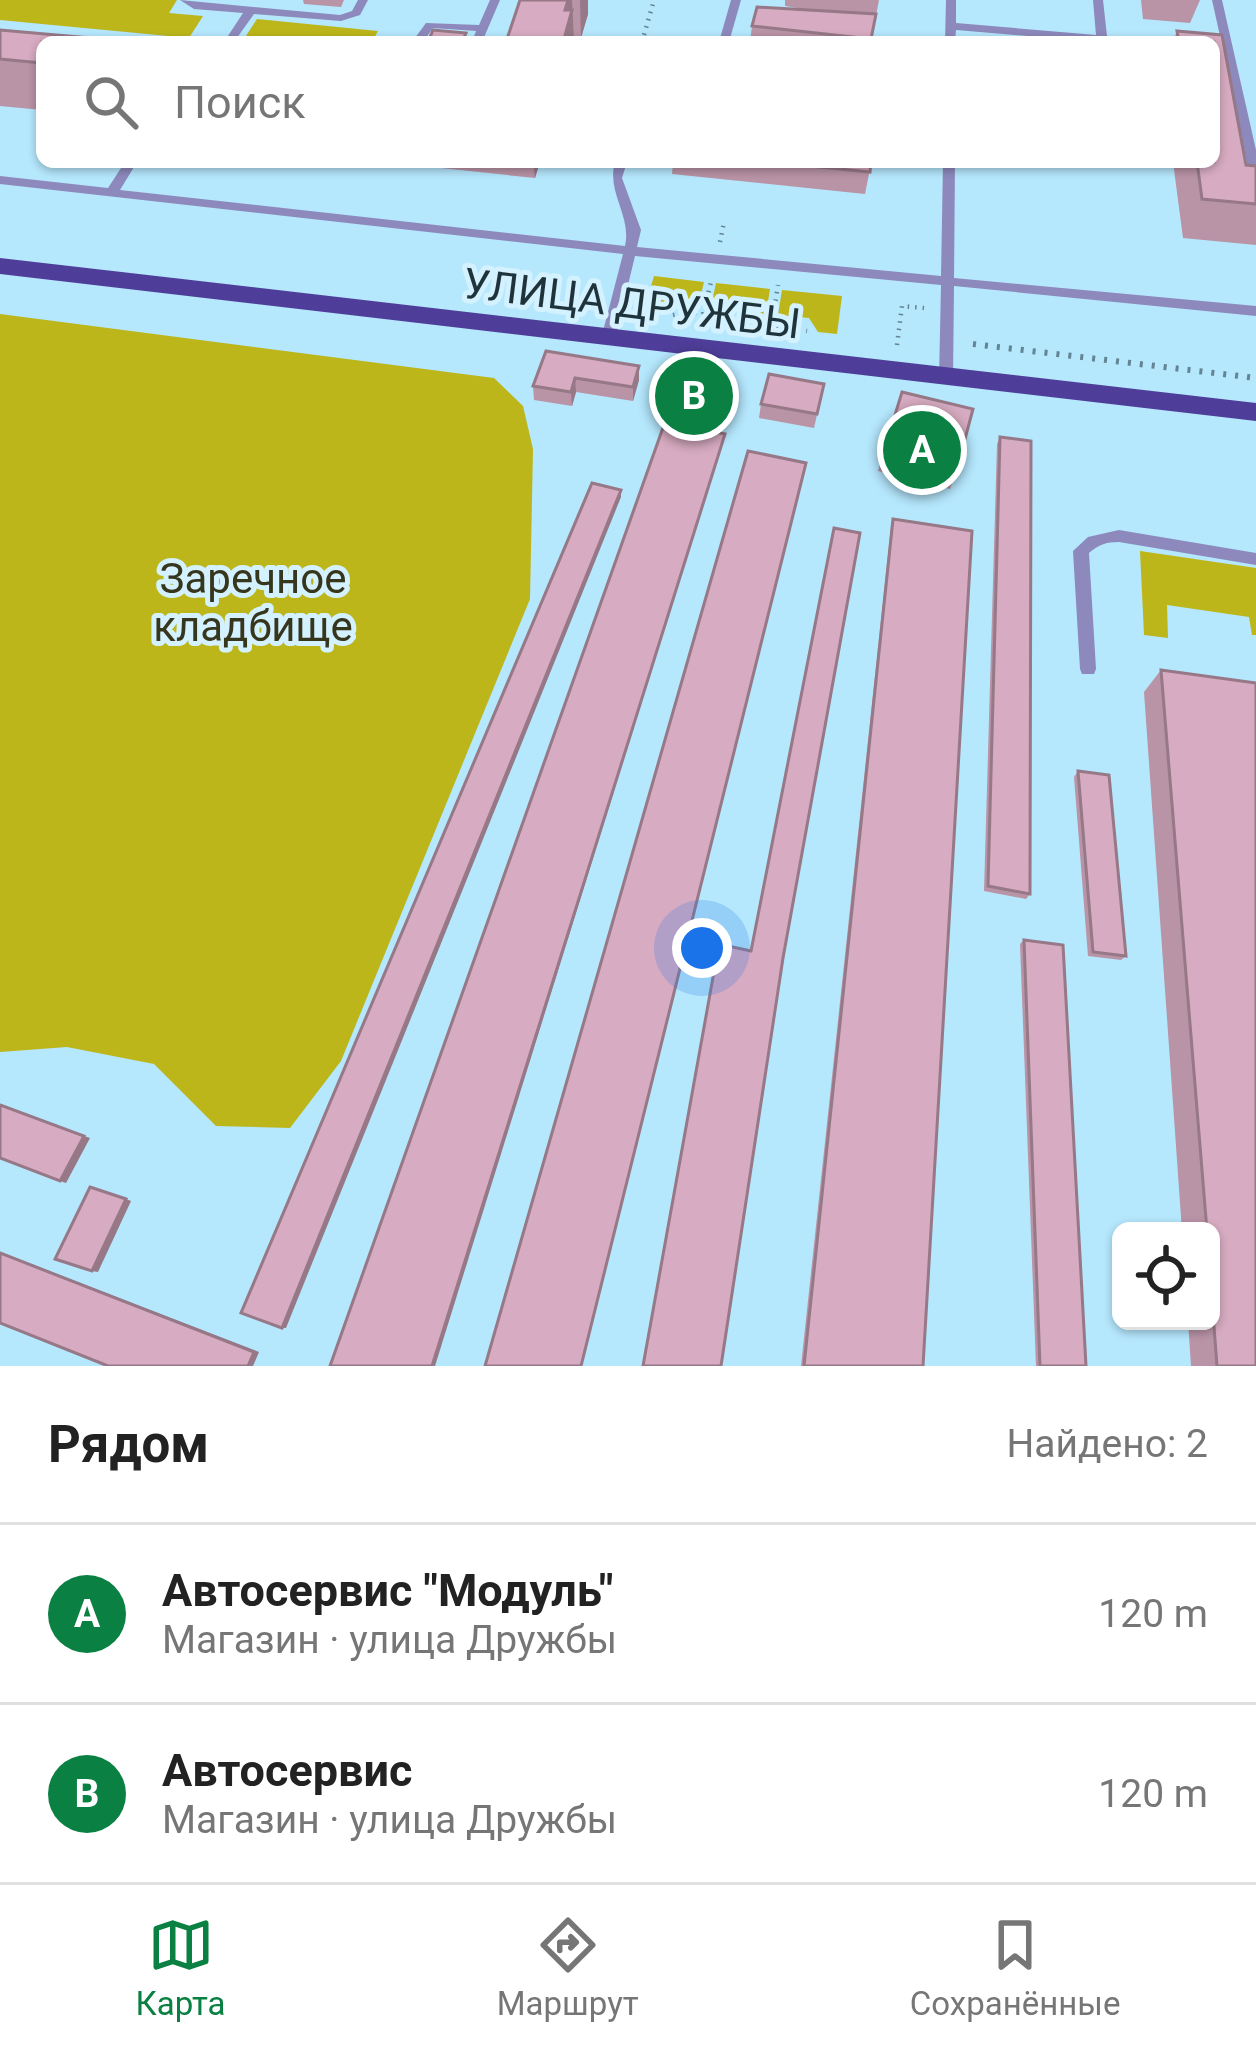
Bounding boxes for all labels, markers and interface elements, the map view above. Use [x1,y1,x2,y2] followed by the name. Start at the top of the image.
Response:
[36,36,1220,168] search box
[78,69,144,135] icon: search
[174,76,306,129] text: Поиск
[461,259,803,348] street label: УЛИЦА ДРУЖБЫ
[655,351,733,441] pin: B
[883,405,961,495] pin: A
[153,554,353,651] park label: Заречное кладбище
[672,918,732,978] your location
[1112,1222,1220,1330] map controls
[1112,1222,1220,1330] button: locate
[48,1415,209,1474] text: Рядом
[1006,1421,1208,1467] text: Найдено: 2
[162,1564,613,1617] text: Автосервис "Модуль"
[74,1591,100,1637] text: A
[1098,1591,1208,1637] text: 120 m
[162,1617,617,1663] text: Магазин · улица Дружбы
[162,1744,412,1797] text: Автосервис
[75,1771,99,1817] text: B
[1098,1771,1208,1817] text: 120 m
[162,1797,617,1843] text: Магазин · улица Дружбы
[136,1912,226,2023] tab: Карта
[497,1912,639,2023] tab: Маршрут
[910,1912,1120,2023] tab: Сохранённые

